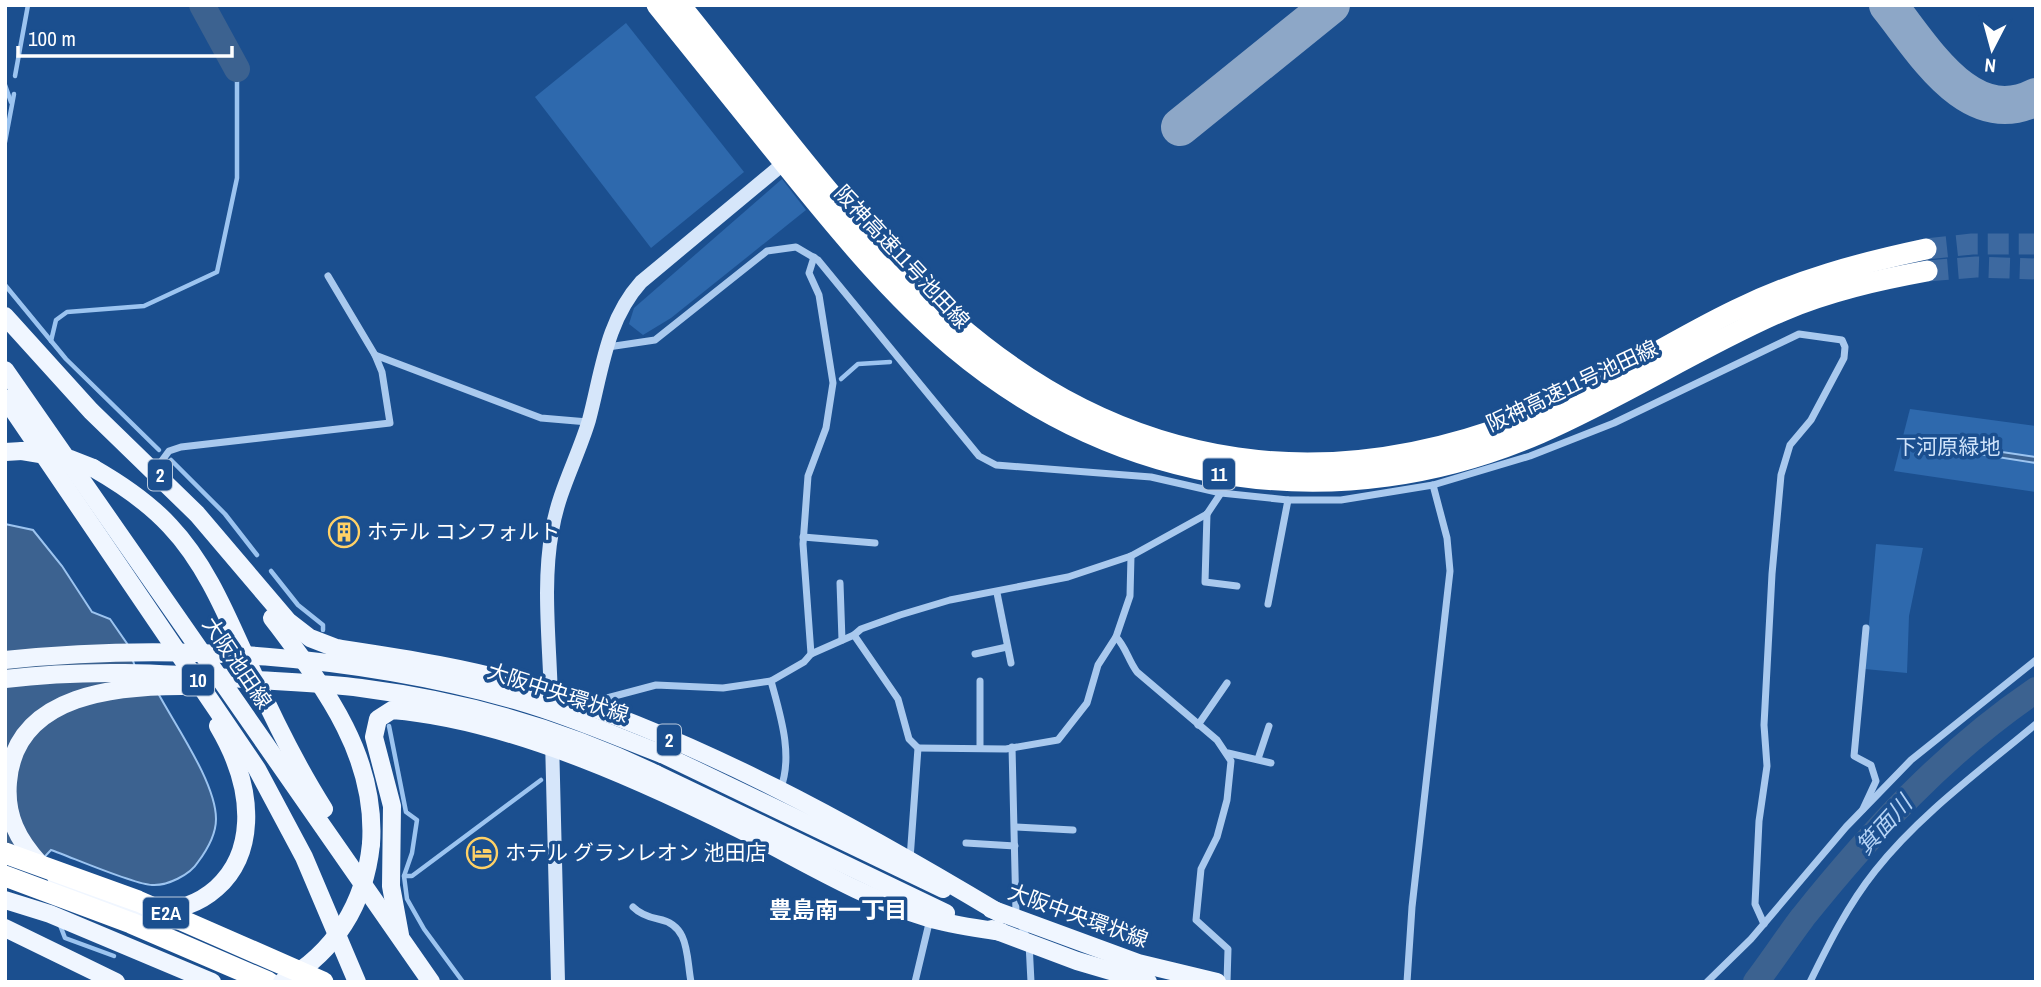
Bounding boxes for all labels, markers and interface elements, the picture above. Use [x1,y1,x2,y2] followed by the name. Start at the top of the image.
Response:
[18,14,231,58] scale bar
[1957,14,2027,84] north arrow
[28,24,76,53] text: 100 m
[1983,52,1997,79] text: N
[828,179,976,335] street label: 阪神高速11号池田線
[1481,333,1662,438] street label: 阪神高速11号池田線
[1896,432,2001,461] park label: 下河原緑地
[1203,458,1235,489] road number: 11
[148,460,172,490] road number: 2
[327,515,361,549] building icon: ホテル コンフォルト
[367,517,560,546] place label: ホテル コンフォルト
[196,611,279,714] street label: 大阪池田線
[484,656,633,729] street label: 大阪中央環状線
[182,664,214,695] road number: 10
[657,724,681,755] road number: 2
[1849,786,1920,861] water label: 箕面川
[465,836,499,870] hotel icon: ホテル グランレオン 池田店
[505,838,767,867] place label: ホテル グランレオン 池田店
[1004,877,1152,954] street label: 大阪中央環状線
[769,894,907,925] district label: 豊島南一丁目
[143,897,189,928] road number: E2A

